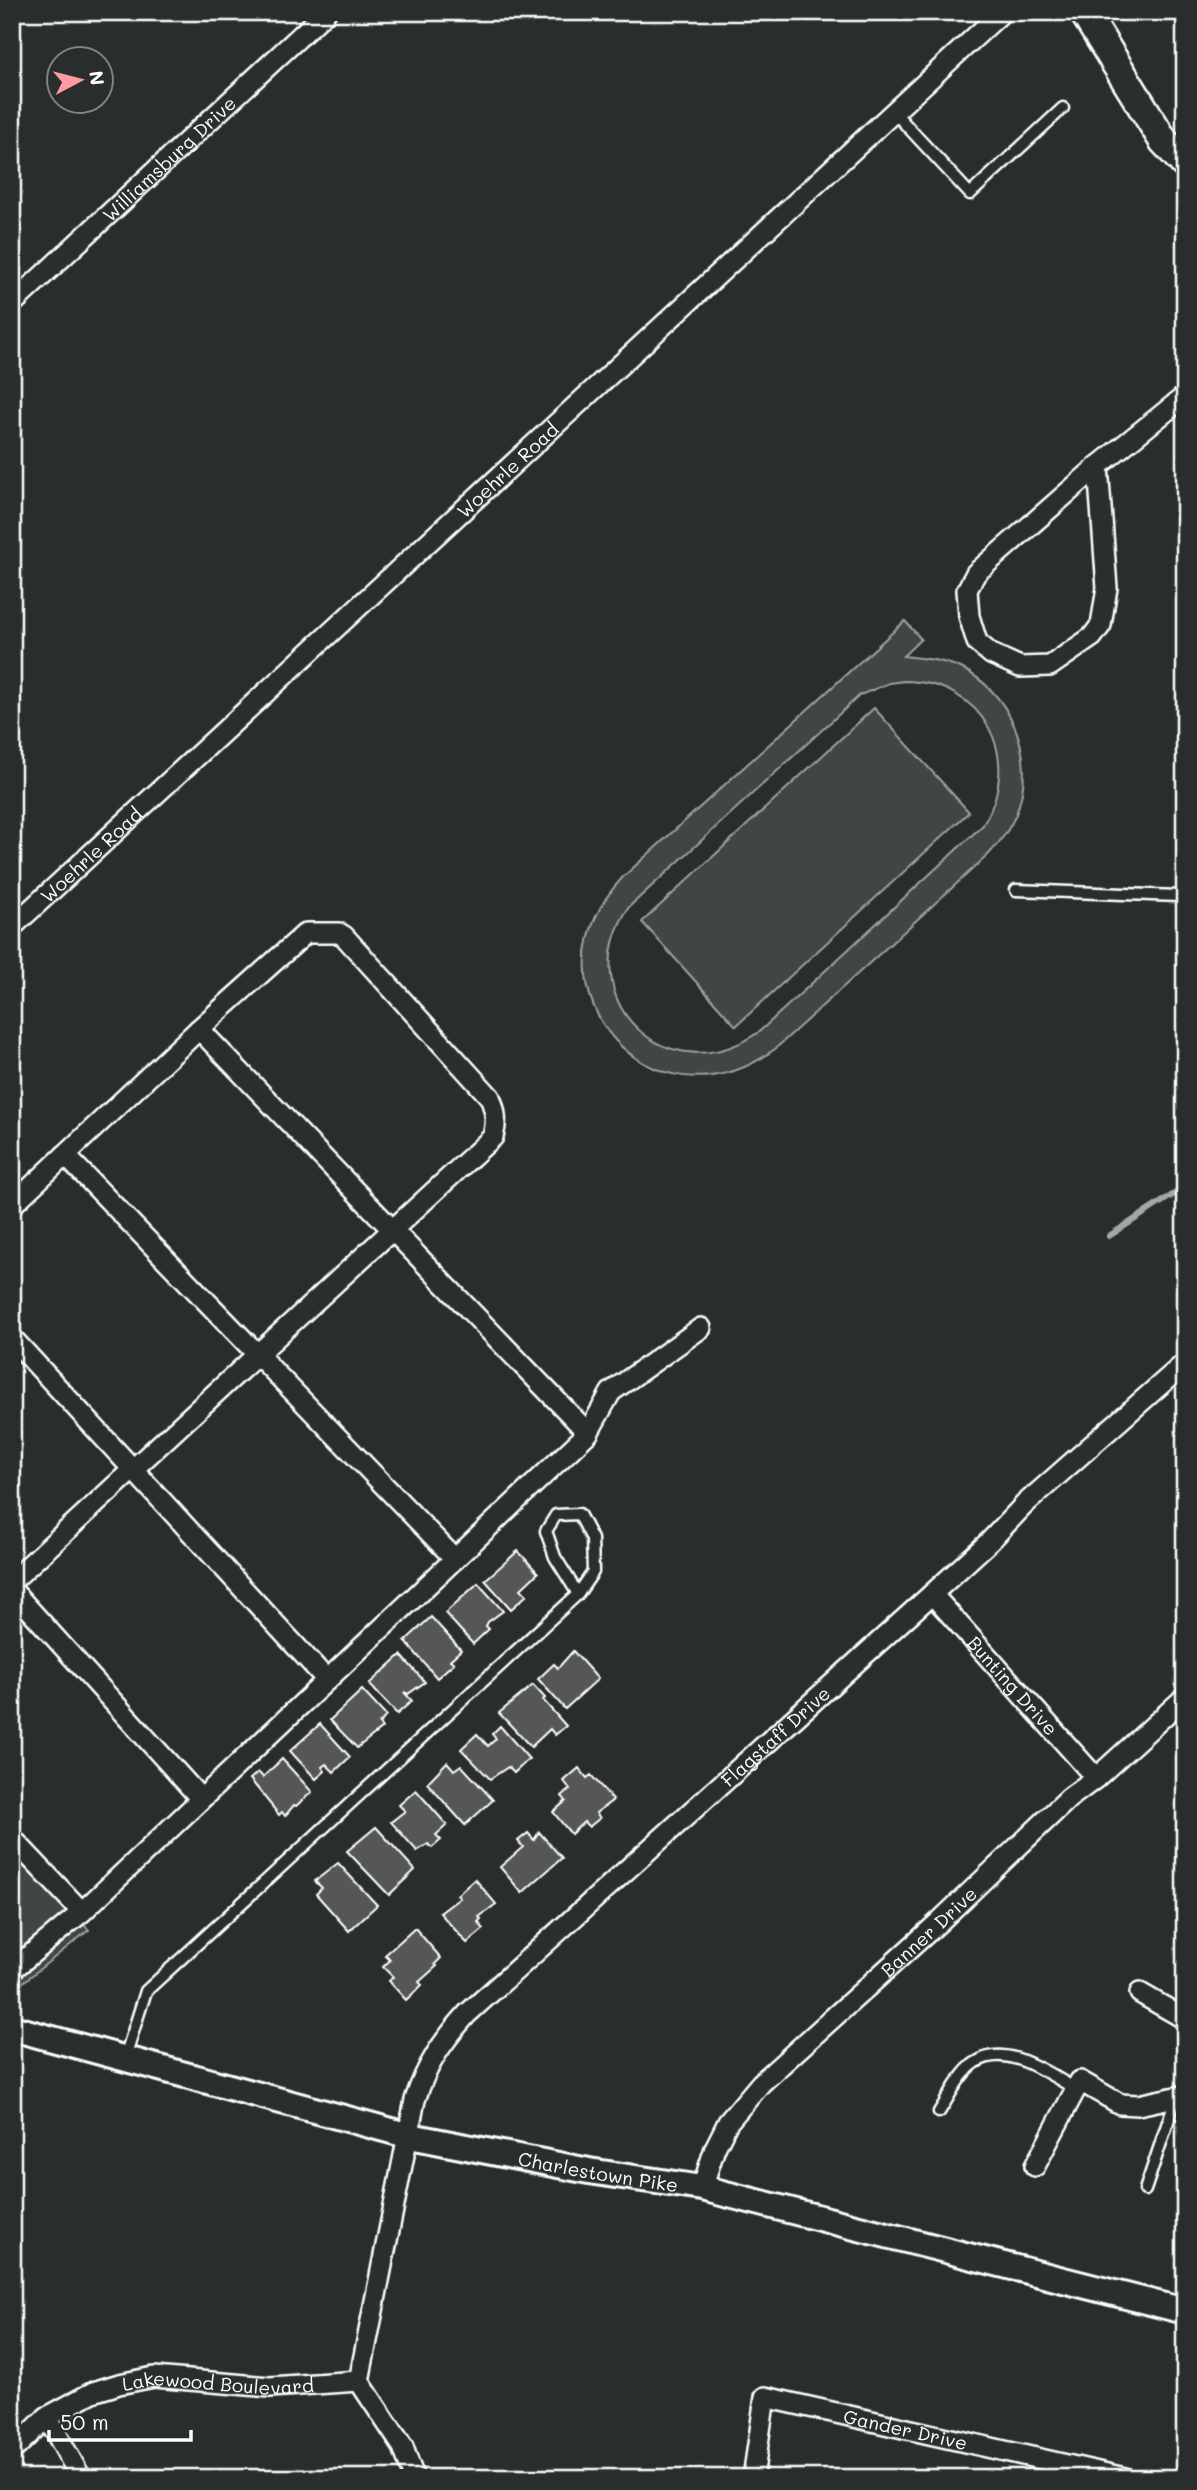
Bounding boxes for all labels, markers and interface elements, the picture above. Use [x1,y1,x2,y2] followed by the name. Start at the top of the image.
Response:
[46,46,116,116] north arrow
[84,69,111,87] text: N
[97,90,241,227] street label: Williamsburg Drive
[451,416,563,523] street label: Woehrle Road
[34,801,147,908] street label: Woehrle Road
[962,1630,1064,1740] street label: Bunting Drive
[715,1680,835,1792] street label: Flagstaff Drive
[875,1881,982,1982] street label: Banner Drive
[516,2145,680,2197] street label: Charlestown Pike
[120,2365,315,2399] street label: Lakewood Boulevard
[49,2399,191,2443] scale bar
[841,2403,970,2455] street label: Gander Drive
[60,2408,109,2435] text: 50 m

